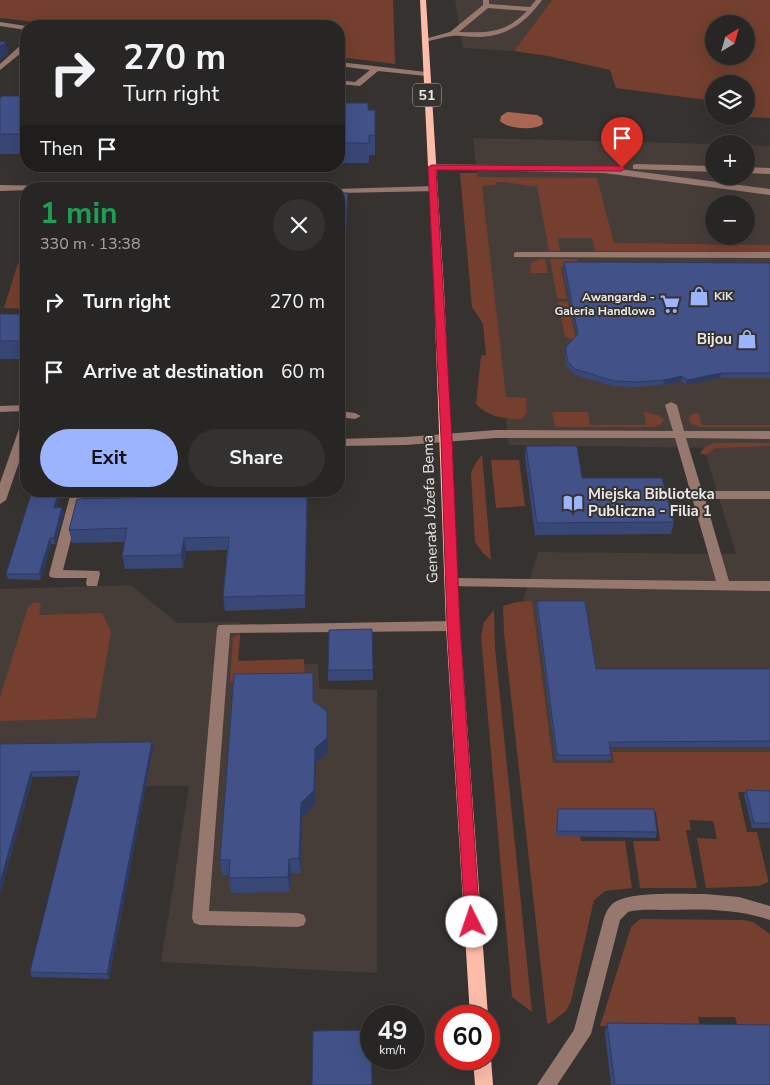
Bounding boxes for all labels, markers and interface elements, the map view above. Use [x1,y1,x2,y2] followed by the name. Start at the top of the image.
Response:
[705,15,755,65] north arrow
[705,15,755,245] map controls
[123,34,226,81] text: 270 m
[40,40,105,105] icon: right
[705,75,755,125] button: layers
[123,79,219,109] text: Turn right
[413,84,441,106] road number: 51
[601,117,643,168] pin
[608,124,636,152] icon: arrive
[93,135,121,163] icon: arrive
[705,135,755,185] button: +
[40,136,83,162] text: Then
[40,193,118,234] text: 1 min
[705,195,755,245] button: −
[273,199,325,251] button: close
[40,233,141,255] text: 330 m · 13:38
[688,285,710,307] shop icon: KiK
[40,288,68,316] icon: right
[714,288,734,304] place label: KiK
[83,289,170,315] text: Turn right
[270,289,325,315] text: 270 m
[554,289,655,319] place label: Awangarda - Galeria Handlowa
[659,293,681,315] supermarket icon: Awangarda - Galeria Handlowa
[736,328,758,350] shop icon: Bijou
[697,329,732,349] place label: Bijou
[40,358,68,386] icon: arrive
[83,359,264,385] text: Arrive at destination
[281,359,325,385] text: 60 m
[40,429,178,487] button: Exit
[188,429,325,487] button: Share
[417,435,443,583] street label: Generała Józefa Bema
[588,484,715,521] place label: Miejska Biblioteka Publiczna - Filia 1
[562,492,584,514] library icon: Miejska Biblioteka Publiczna - Filia 1
[445,895,497,947] position arrow
[435,1005,500,1070] speed limit sign: 60
[377,1014,408,1048] text: 49
[379,1042,406,1058] text: km/h

